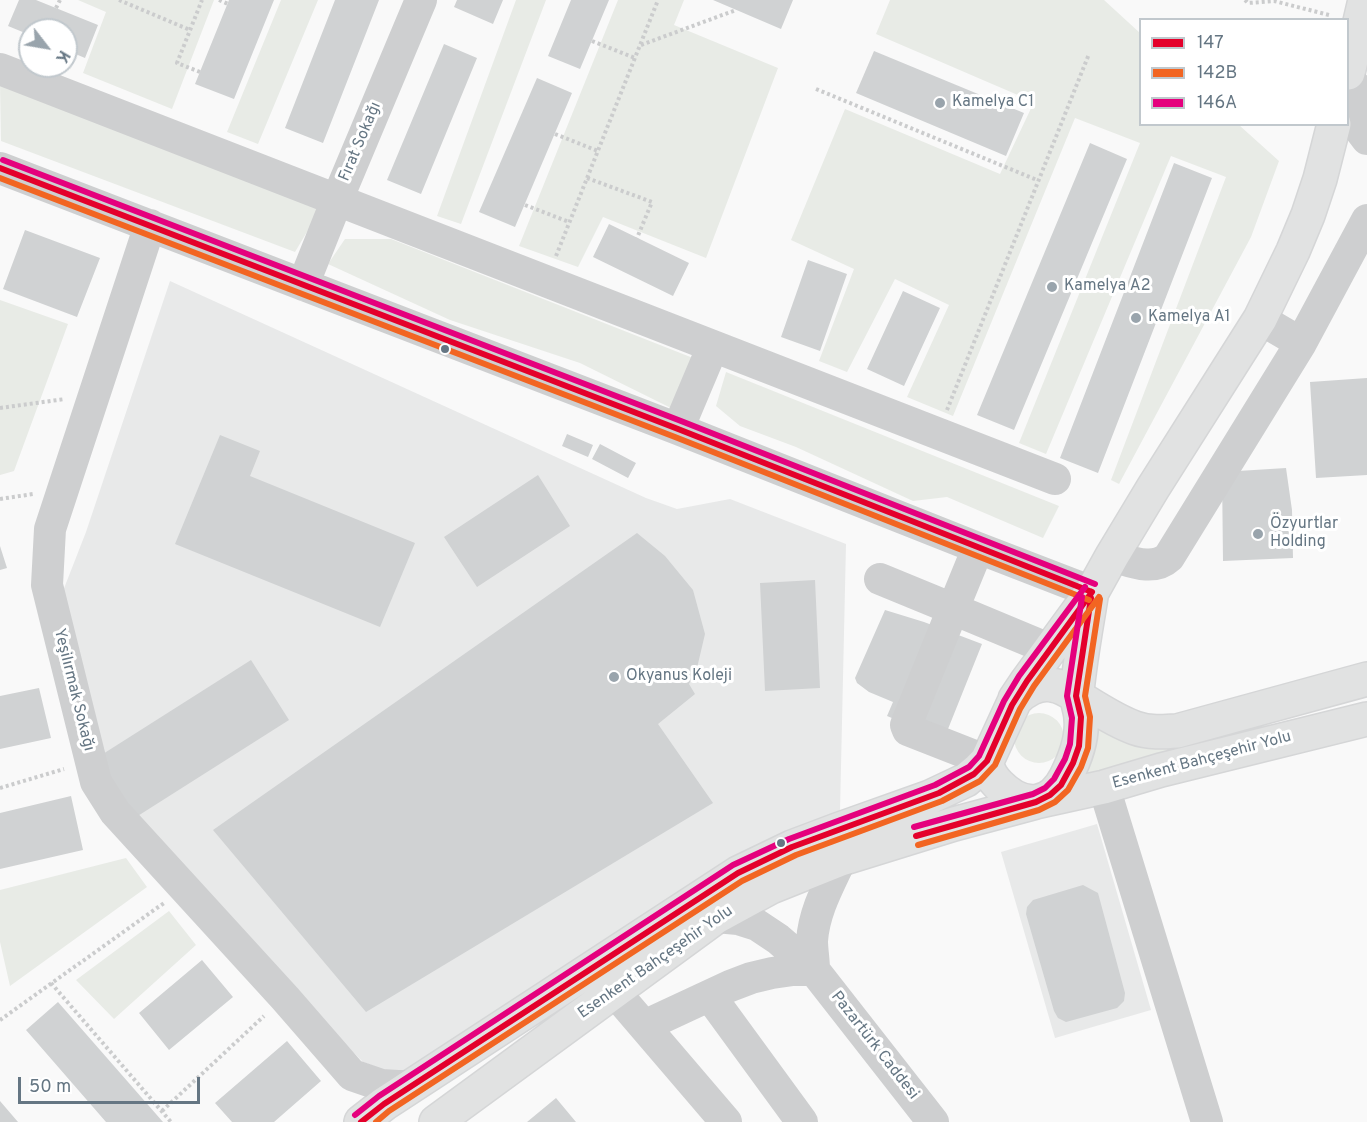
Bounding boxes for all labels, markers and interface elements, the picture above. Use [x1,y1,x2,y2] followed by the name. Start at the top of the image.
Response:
[18,18,78,78] north arrow
[1139,18,1349,126] legend
[1197,32,1224,55] text: 147
[50,46,73,66] text: K
[1197,62,1237,85] text: 142B
[1197,92,1237,115] text: 146A
[952,93,1034,113] place label: Kamelya C1
[933,96,947,110] marker: Kamelya C1
[336,100,386,184] street label: Fırat Sokağı
[1064,277,1151,297] place label: Kamelya A2
[1045,280,1059,294] marker: Kamelya A2
[1148,308,1231,328] place label: Kamelya A1
[1129,311,1143,325] marker: Kamelya A1
[439,343,451,355] unlabelled marker
[1270,515,1338,553] place label: Özyurtlar Holding
[1251,527,1265,541] marker: Özyurtlar Holding
[48,627,98,753] street label: Yeşilırmak Sokağı
[626,667,732,687] place label: Okyanus Koleji
[607,670,621,684] marker: Okyanus Koleji
[1110,728,1294,794] street label: Esenkent Bahçeşehir Yolu
[775,837,787,849] unlabelled marker
[575,902,737,1024] street label: Esenkent Bahçeşehir Yolu
[826,988,922,1104] street label: Pazartürk Caddesi
[21,1065,202,1103] scale bar
[29,1076,71,1099] text: 50 m

